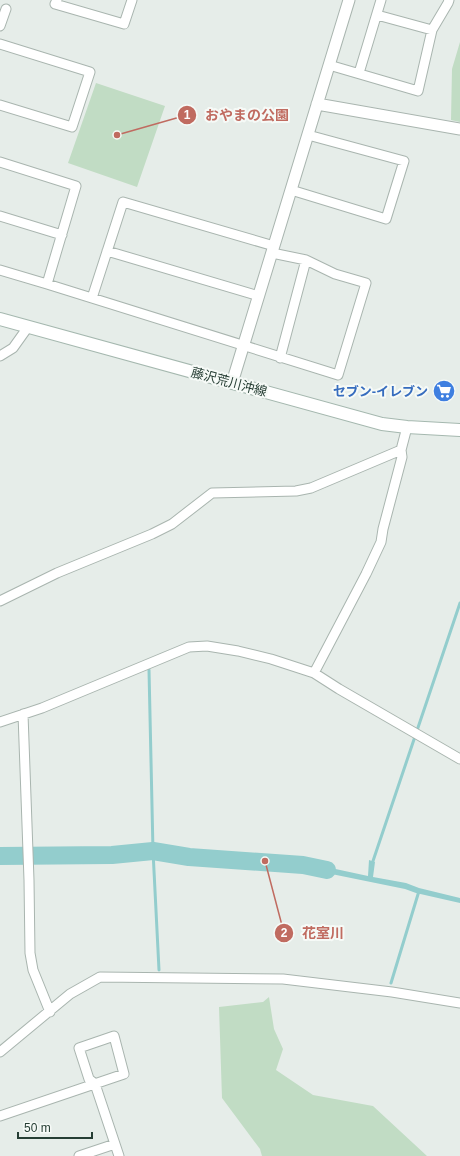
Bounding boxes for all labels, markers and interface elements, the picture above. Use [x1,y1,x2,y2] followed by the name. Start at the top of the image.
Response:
[177,102,297,128] callout: おやまの公園
[205,107,289,123] text: おやまの公園
[184,108,191,122] text: 1
[189,365,269,399] street label: 藤沢荒川沖線
[431,378,457,404] supermarket icon: セブン-イレブン
[333,384,428,399] place label: セブン-イレブン
[274,920,352,946] callout: 花室川
[302,925,344,941] text: 花室川
[281,926,288,940] text: 2
[18,1114,92,1140] scale bar
[24,1121,51,1135] text: 50 m

